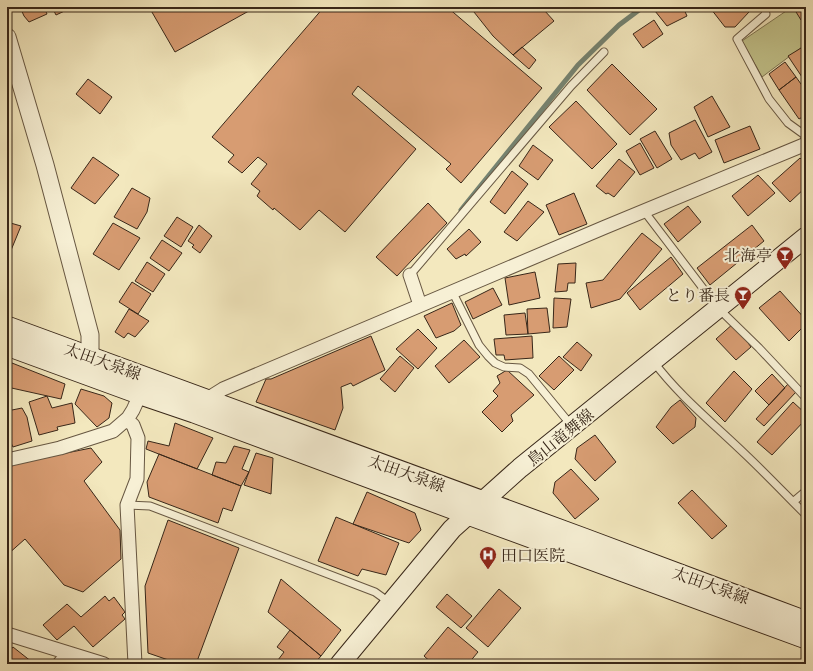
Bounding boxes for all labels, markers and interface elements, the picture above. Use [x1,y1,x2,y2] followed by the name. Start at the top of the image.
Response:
[775,245,795,270] bar icon: 北海亭
[724,247,772,267] place label: 北海亭
[733,285,753,310] bar icon: とり番長
[666,287,730,307] place label: とり番長
[61,340,143,386] street label: 太田大泉線
[524,406,599,472] street label: 鳥山竜舞線
[365,452,447,498] street label: 太田大泉線
[478,545,498,570] hospital icon: 田口医院
[501,547,565,567] place label: 田口医院
[669,564,751,610] street label: 太田大泉線

